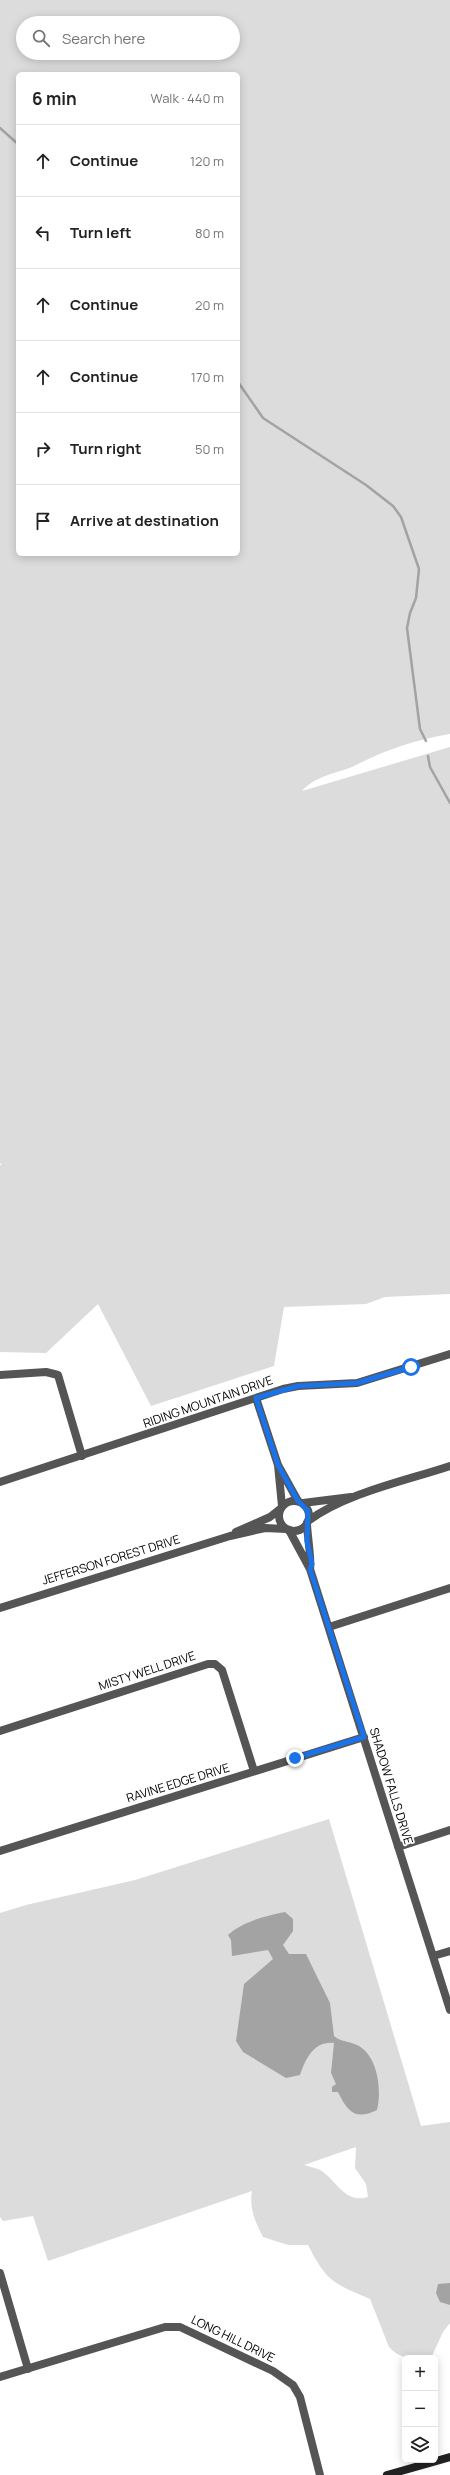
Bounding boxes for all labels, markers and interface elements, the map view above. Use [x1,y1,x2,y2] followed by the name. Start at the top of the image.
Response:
[16,16,240,60] search box
[30,27,52,49] icon: search
[62,28,145,49] text: Search here
[32,87,77,110] text: 6 min
[151,89,224,107] text: Walk · 440 m
[32,150,54,172] icon: ahead
[70,150,138,171] text: Continue
[190,152,224,170] text: 120 m
[32,222,54,244] icon: left
[70,222,132,243] text: Turn left
[195,224,224,242] text: 80 m
[32,294,54,316] icon: ahead
[70,294,138,315] text: Continue
[195,296,224,314] text: 20 m
[32,366,54,388] icon: ahead
[70,366,138,387] text: Continue
[191,368,224,386] text: 170 m
[32,438,54,460] icon: right
[70,438,141,459] text: Turn right
[195,440,224,458] text: 50 m
[32,510,54,532] icon: arrive
[70,510,219,531] text: Arrive at destination
[402,1358,420,1376] route start
[141,1371,275,1432] street label: RIDING MOUNTAIN DRIVE
[40,1530,182,1589] street label: JEFFERSON FOREST DRIVE
[96,1647,198,1694] street label: MISTY WELL DRIVE
[366,1725,417,1846] street label: SHADOW FALLS DRIVE
[286,1749,304,1767] route end
[124,1759,232,1806] street label: RAVINE EDGE DRIVE
[188,2311,278,2366] street label: LONG HILL DRIVE
[402,2355,438,2463] map controls
[402,2355,438,2391] button: +
[402,2391,438,2427] button: −
[402,2427,438,2463] button: layers

